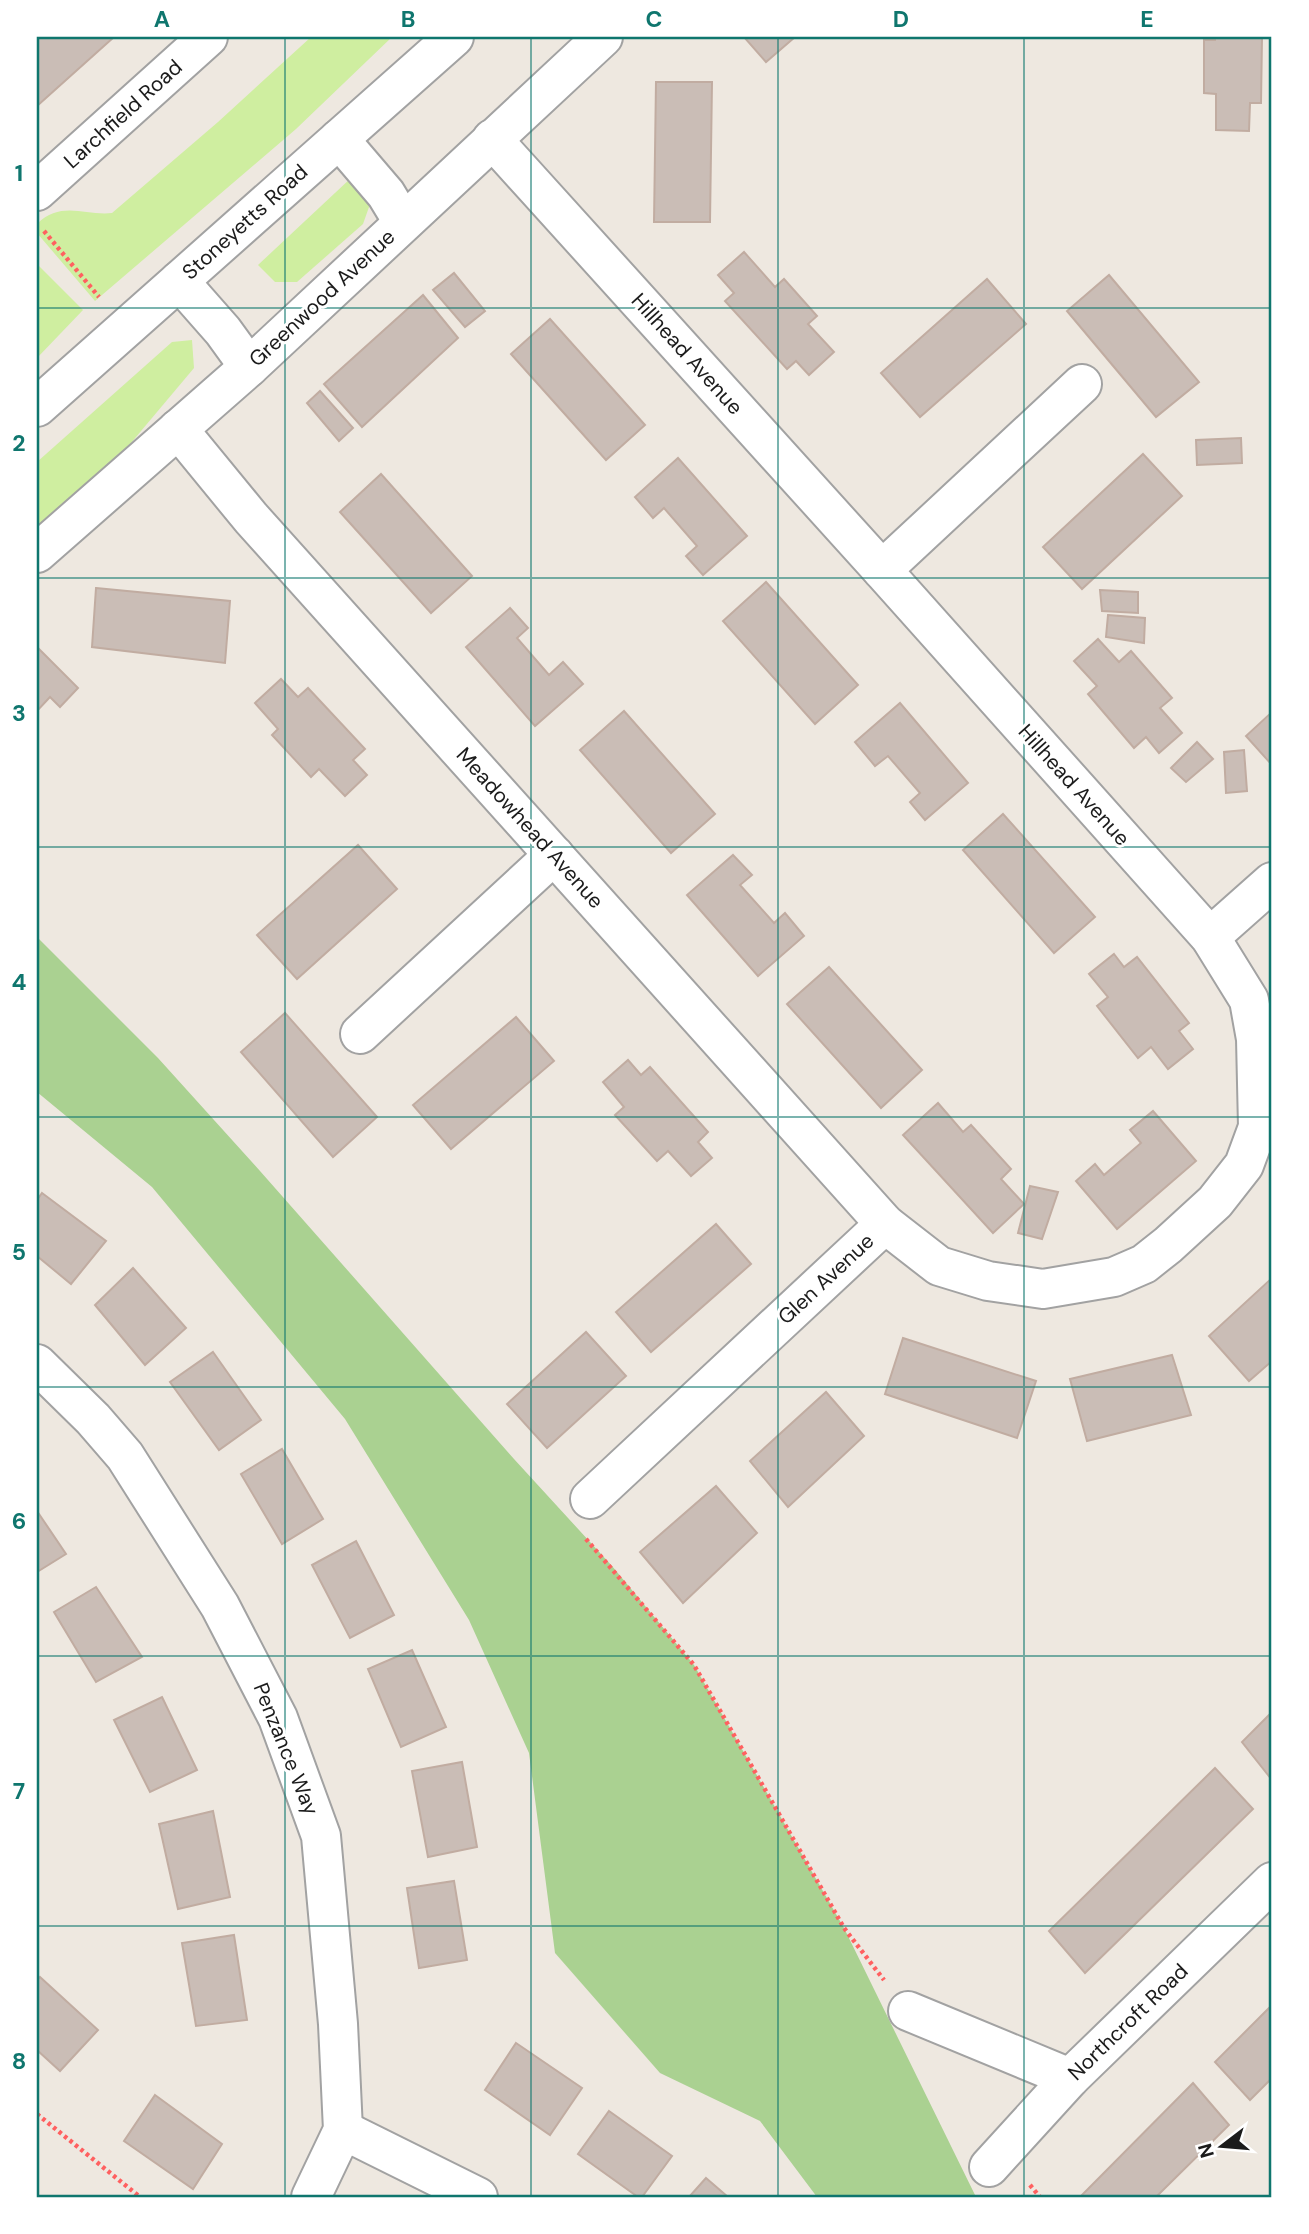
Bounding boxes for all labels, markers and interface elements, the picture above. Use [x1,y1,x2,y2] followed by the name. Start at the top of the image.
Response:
[154,4,170,34] text: A
[401,4,415,34] text: B
[646,4,662,34] text: C
[893,4,909,34] text: D
[1140,4,1154,34] text: E
[58,53,188,175] street label: Larchfield Road
[15,158,23,188] text: 1
[176,158,314,286] street label: Stoneyetts Road
[243,223,401,373] street label: Greenwood Avenue
[625,287,749,421] street label: Hillhead Avenue
[12,428,26,458] text: 2
[12,698,26,728] text: 3
[1012,718,1136,852] street label: Hillhead Avenue
[450,741,610,915] street label: Meadowhead Avenue
[12,967,27,997] text: 4
[772,1227,880,1331] street label: Glen Avenue
[12,1237,26,1267] text: 5
[12,1506,26,1536] text: 6
[247,1679,325,1820] street label: Penzance Way
[13,1776,25,1806] text: 7
[1062,1957,1194,2087] street label: Northcroft Road
[12,2046,26,2076] text: 8
[1186,2112,1256,2182] north arrow
[1192,2140,1220,2161] text: N

